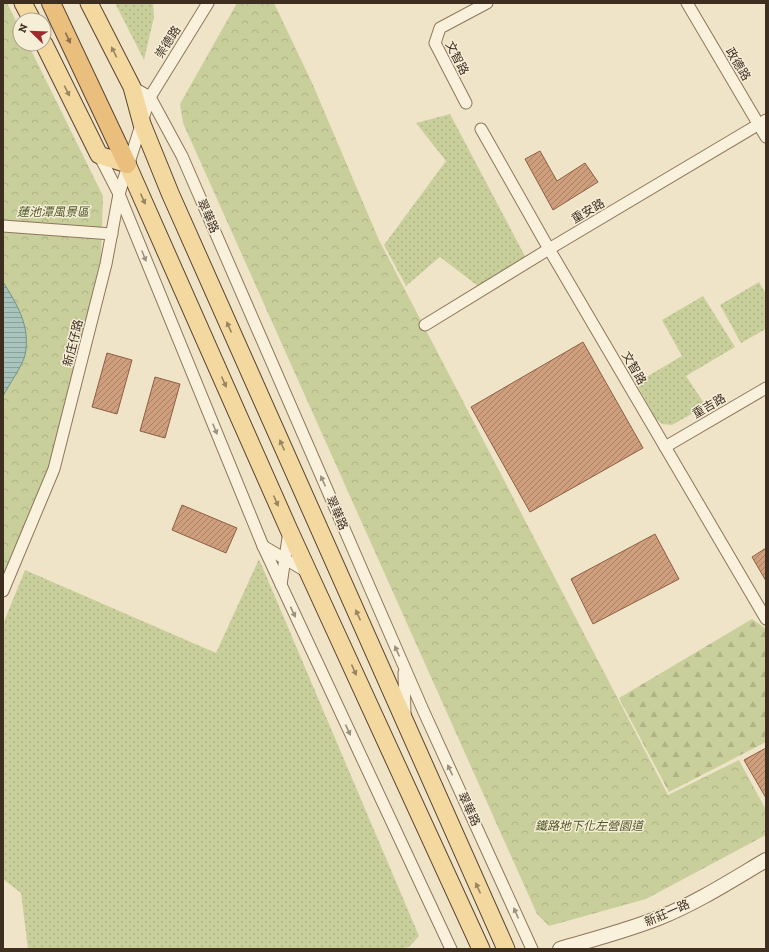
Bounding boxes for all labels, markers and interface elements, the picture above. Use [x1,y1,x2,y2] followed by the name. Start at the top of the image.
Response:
[12,12,52,52] north arrow
[16,21,31,35] text: N
[152,23,184,61] street label: 崇德路
[65,33,71,44] one-way arrow
[443,39,471,77] street label: 文智路
[723,45,753,83] street label: 政德路
[111,46,117,58] one-way arrow
[64,86,71,97] one-way arrow
[140,194,146,205] one-way arrow
[569,196,607,226] street label: 重安路
[194,197,222,235] street label: 翠華路
[17,205,91,219] park label: 蓮池潭風景區
[141,251,147,262] one-way arrow
[60,318,86,368] street label: 新庄仔路
[226,320,232,332] one-way arrow
[619,349,649,387] street label: 文智路
[221,377,227,388] one-way arrow
[690,391,728,421] street label: 重吉路
[212,423,218,435] one-way arrow
[279,440,285,451] one-way arrow
[320,475,326,486] one-way arrow
[323,494,351,532] street label: 翠華路
[274,496,280,508] one-way arrow
[290,607,296,618] one-way arrow
[354,609,360,621] one-way arrow
[394,645,400,657] one-way arrow
[351,665,357,676] one-way arrow
[345,724,351,736] one-way arrow
[447,763,453,775] one-way arrow
[455,790,483,828] street label: 翠華路
[535,819,645,833] park label: 鐵路地下化左營園道
[475,881,481,893] one-way arrow
[642,897,692,929] street label: 新莊一路
[513,907,519,919] one-way arrow

